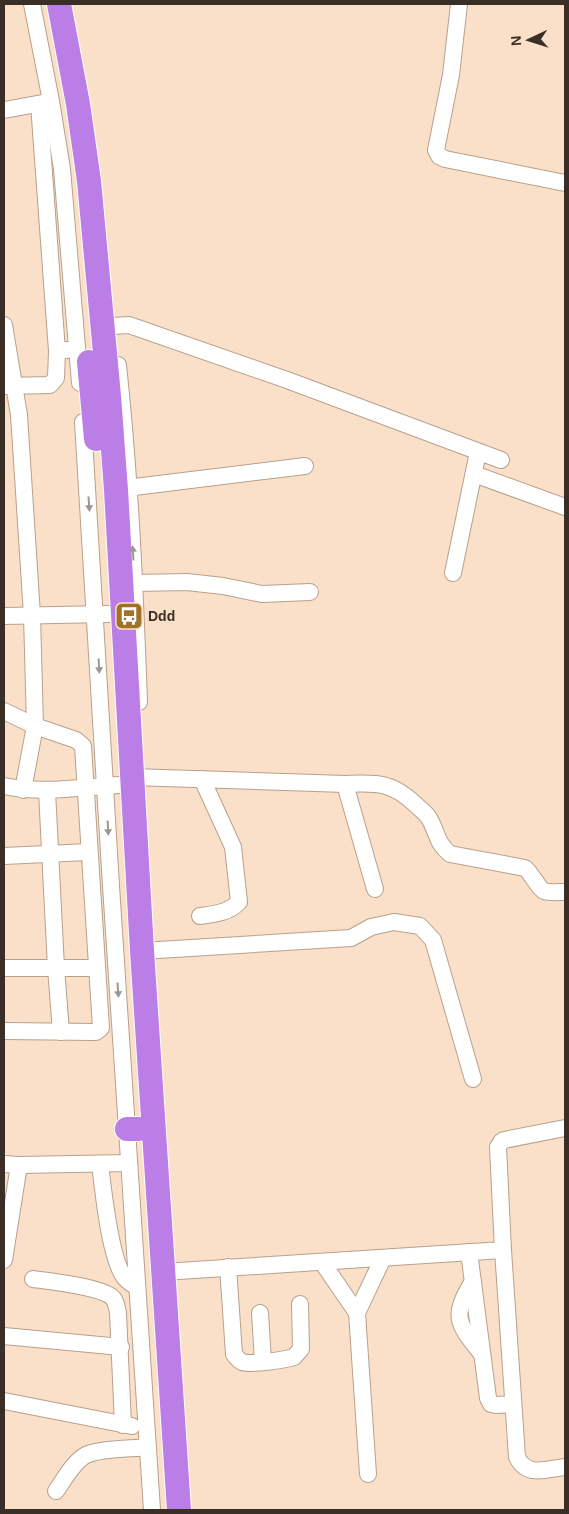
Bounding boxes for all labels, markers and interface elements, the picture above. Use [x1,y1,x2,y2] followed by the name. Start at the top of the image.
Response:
[504,15,554,65] north arrow
[508,35,524,47] text: N
[86,496,94,512] one-way arrow
[129,545,137,561] one-way arrow
[114,601,144,631] bus stop icon: Ddd
[148,608,175,624] place label: Ddd
[96,658,104,674] one-way arrow
[105,820,113,836] one-way arrow
[115,983,123,999] one-way arrow

